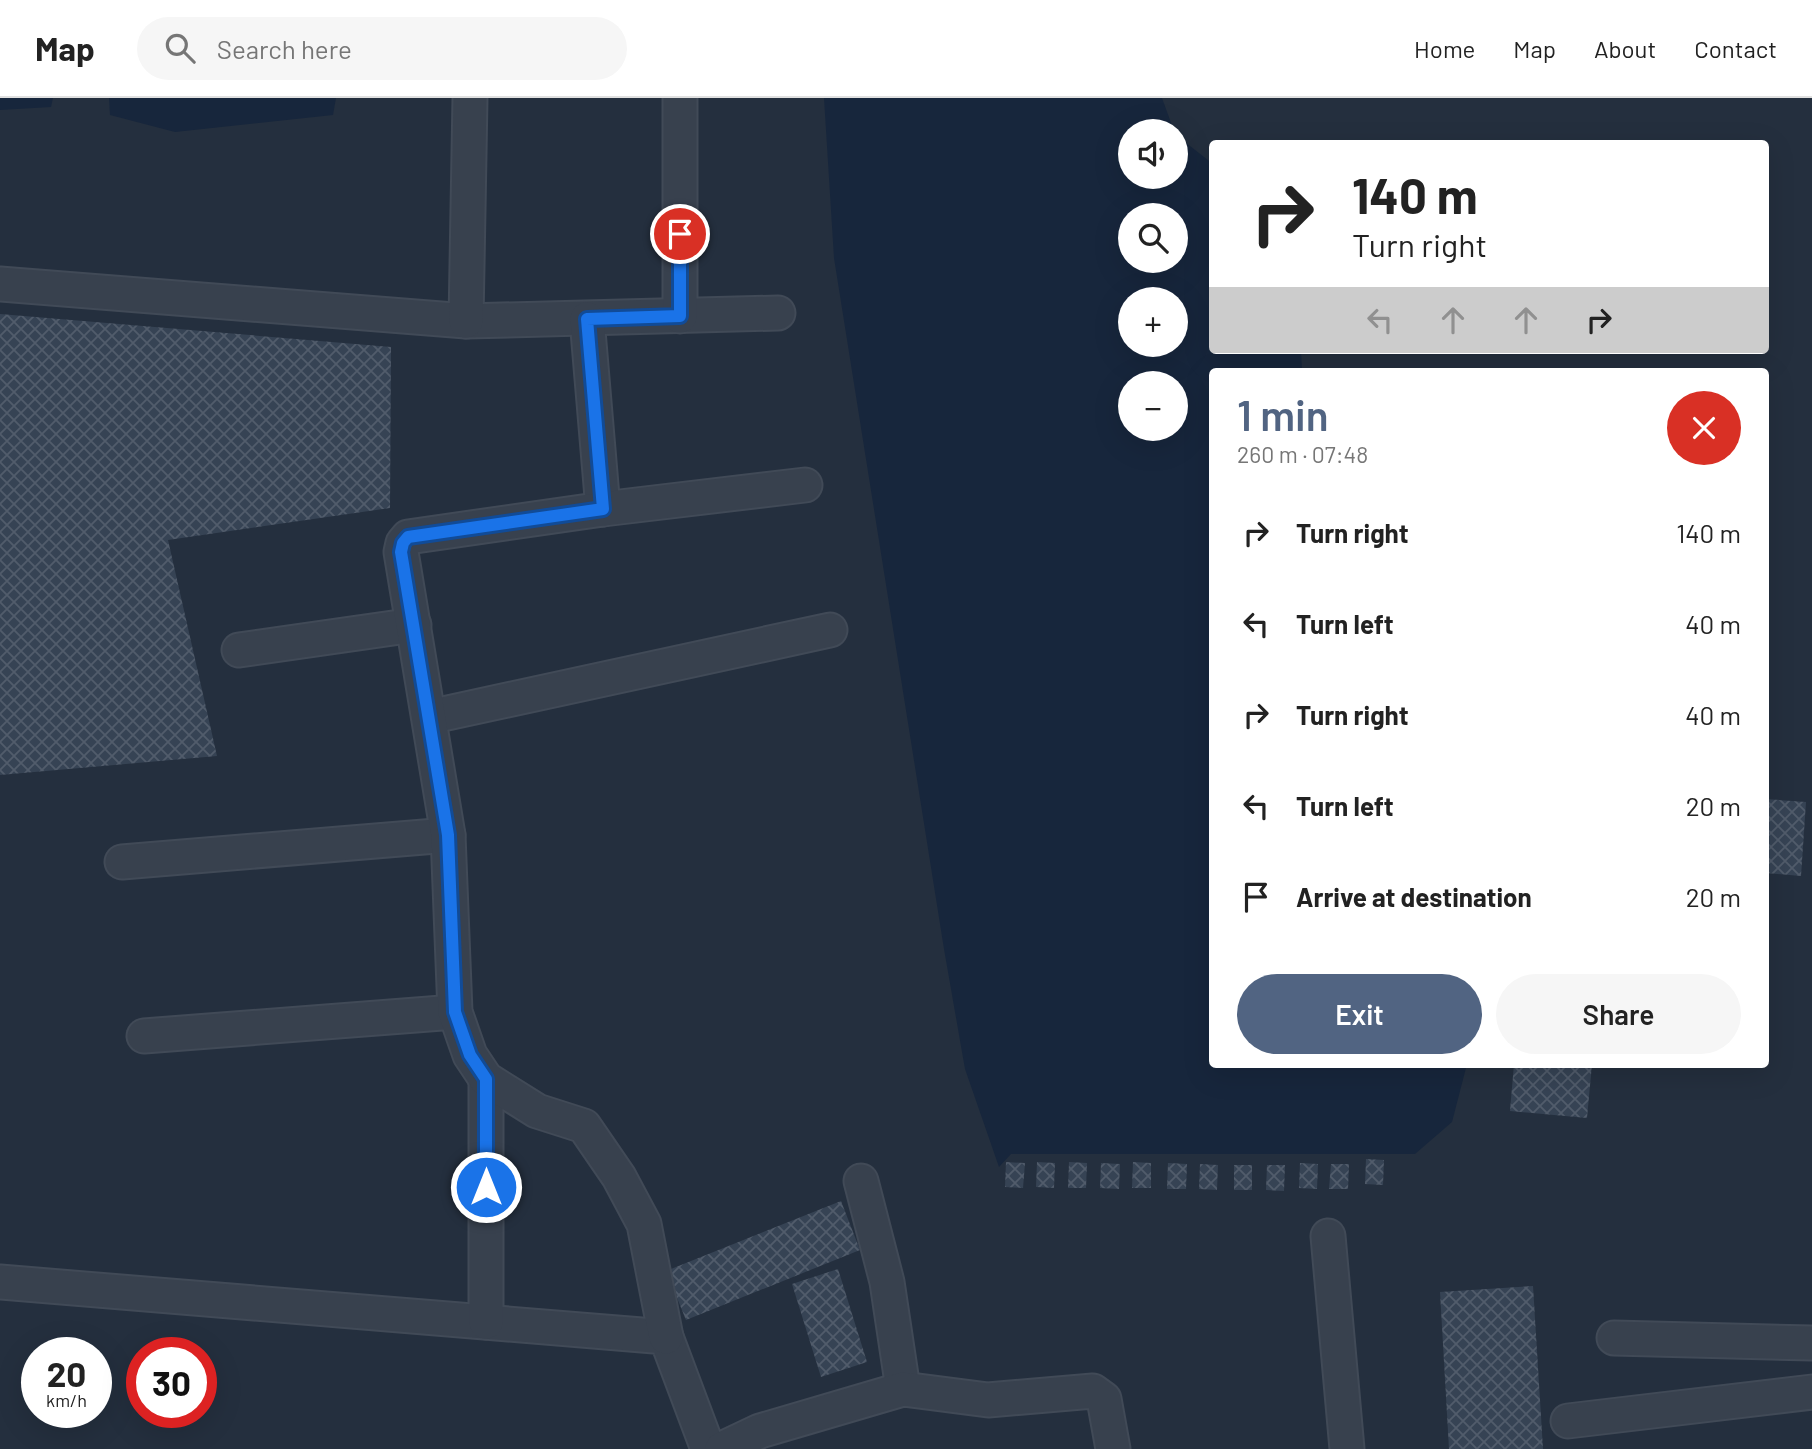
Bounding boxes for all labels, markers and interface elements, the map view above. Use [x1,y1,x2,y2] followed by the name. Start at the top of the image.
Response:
[137,17,627,80] search box
[35,28,95,68] text: Map
[161,29,199,67] icon: search
[217,33,352,64] text: Search here
[1414,34,1475,63] text: Home
[1513,34,1556,63] text: Map
[1594,34,1656,63] text: About
[1694,34,1777,63] text: Contact
[1118,119,1188,441] map controls
[1118,119,1188,189] button: sound
[1352,165,1478,224] text: 140 m
[1237,168,1328,259] icon: right
[1118,203,1188,273] button: search
[650,204,710,264] pin
[661,215,699,253] icon: arrive
[1352,225,1487,263] text: Turn right
[1118,287,1188,357] button: +
[1361,301,1399,339] icon: left
[1434,301,1472,339] icon: ahead
[1507,301,1545,339] icon: ahead
[1580,301,1618,339] icon: right
[1118,371,1188,441] button: −
[1237,389,1329,439] text: 1 min
[1667,391,1741,465] button: close
[1237,440,1368,468] text: 260 m · 07:48
[1237,514,1275,552] icon: right
[1296,517,1409,548] text: Turn right
[1676,517,1741,548] text: 140 m
[1237,605,1275,643] icon: left
[1296,608,1394,639] text: Turn left
[1685,608,1741,639] text: 40 m
[1237,696,1275,734] icon: right
[1296,699,1409,730] text: Turn right
[1685,699,1741,730] text: 40 m
[1237,787,1275,825] icon: left
[1296,790,1394,821] text: Turn left
[1686,790,1741,821] text: 20 m
[1237,878,1275,916] icon: arrive
[1296,881,1532,912] text: Arrive at destination
[1686,881,1741,912] text: 20 m
[1237,974,1482,1054] button: Exit
[1496,974,1741,1054] button: Share
[449,1150,523,1224] position arrow
[126,1337,217,1428] speed limit sign: 30
[47,1352,86,1394] text: 20
[46,1389,87,1411] text: km/h

